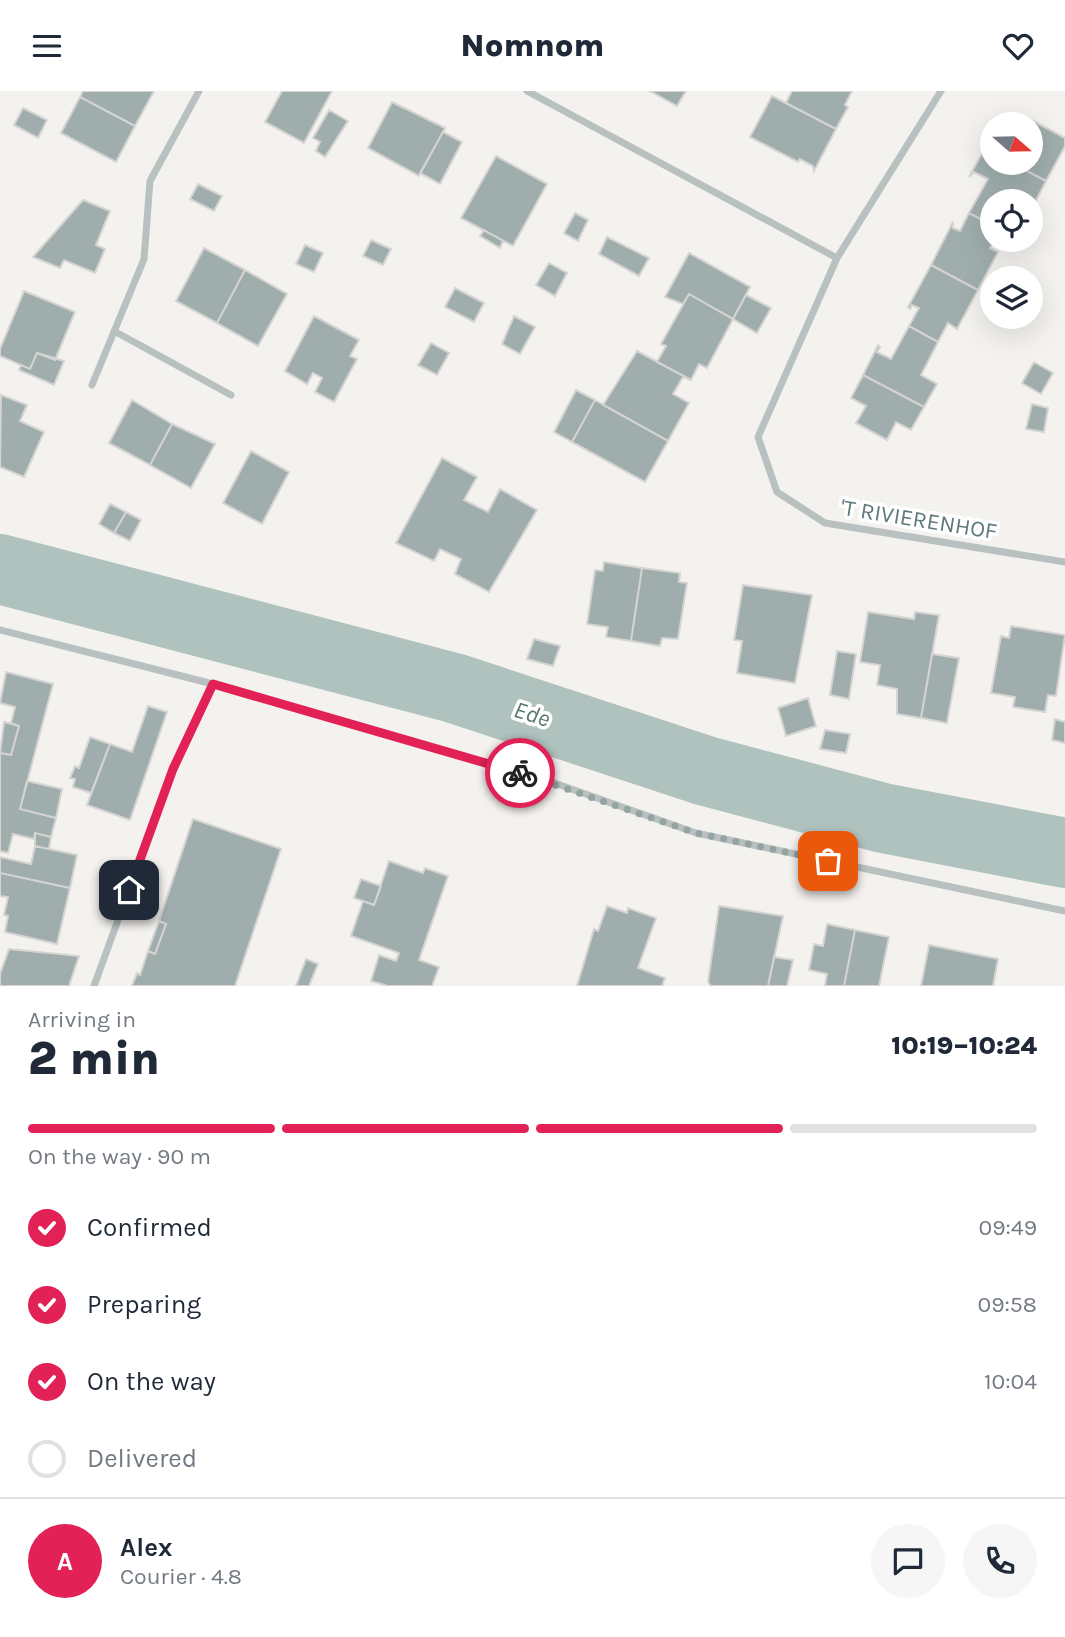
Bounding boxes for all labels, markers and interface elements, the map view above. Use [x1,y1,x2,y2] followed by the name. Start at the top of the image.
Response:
[28,27,66,65] icon: menu
[461,27,604,64] text: Nomnom
[999,27,1037,65] icon: heart
[980,112,1043,175] north arrow
[980,112,1043,329] map controls
[980,189,1043,252] button: locate
[980,266,1043,329] button: layers
[839,494,999,545] street label: 'T RIVIERENHOF
[511,695,553,733] water label: Ede
[485,738,555,808] courier
[501,754,539,792] icon: bike
[798,831,858,891] pin
[809,842,847,880] icon: bag
[99,860,159,920] pin
[110,871,148,909] icon: home
[28,1006,136,1033] text: Arriving in
[891,1030,1037,1061] text: 10:19–10:24
[28,1032,160,1086] text: 2 min
[28,1143,211,1170] text: On the way · 90 m
[28,1209,66,1247] icon: check
[87,1212,212,1243] text: Confirmed
[979,1214,1037,1241] text: 09:49
[28,1286,66,1324] icon: check
[87,1289,201,1320] text: Preparing
[978,1291,1037,1318] text: 09:58
[28,1363,66,1401] icon: check
[87,1366,216,1397] text: On the way
[984,1368,1037,1395] text: 10:04
[87,1443,197,1474] text: Delivered
[871,1524,945,1598] button: chat
[963,1524,1037,1598] button: phone
[120,1532,172,1563] text: Alex
[57,1546,73,1577] text: A
[120,1563,242,1590] text: Courier · 4.8

